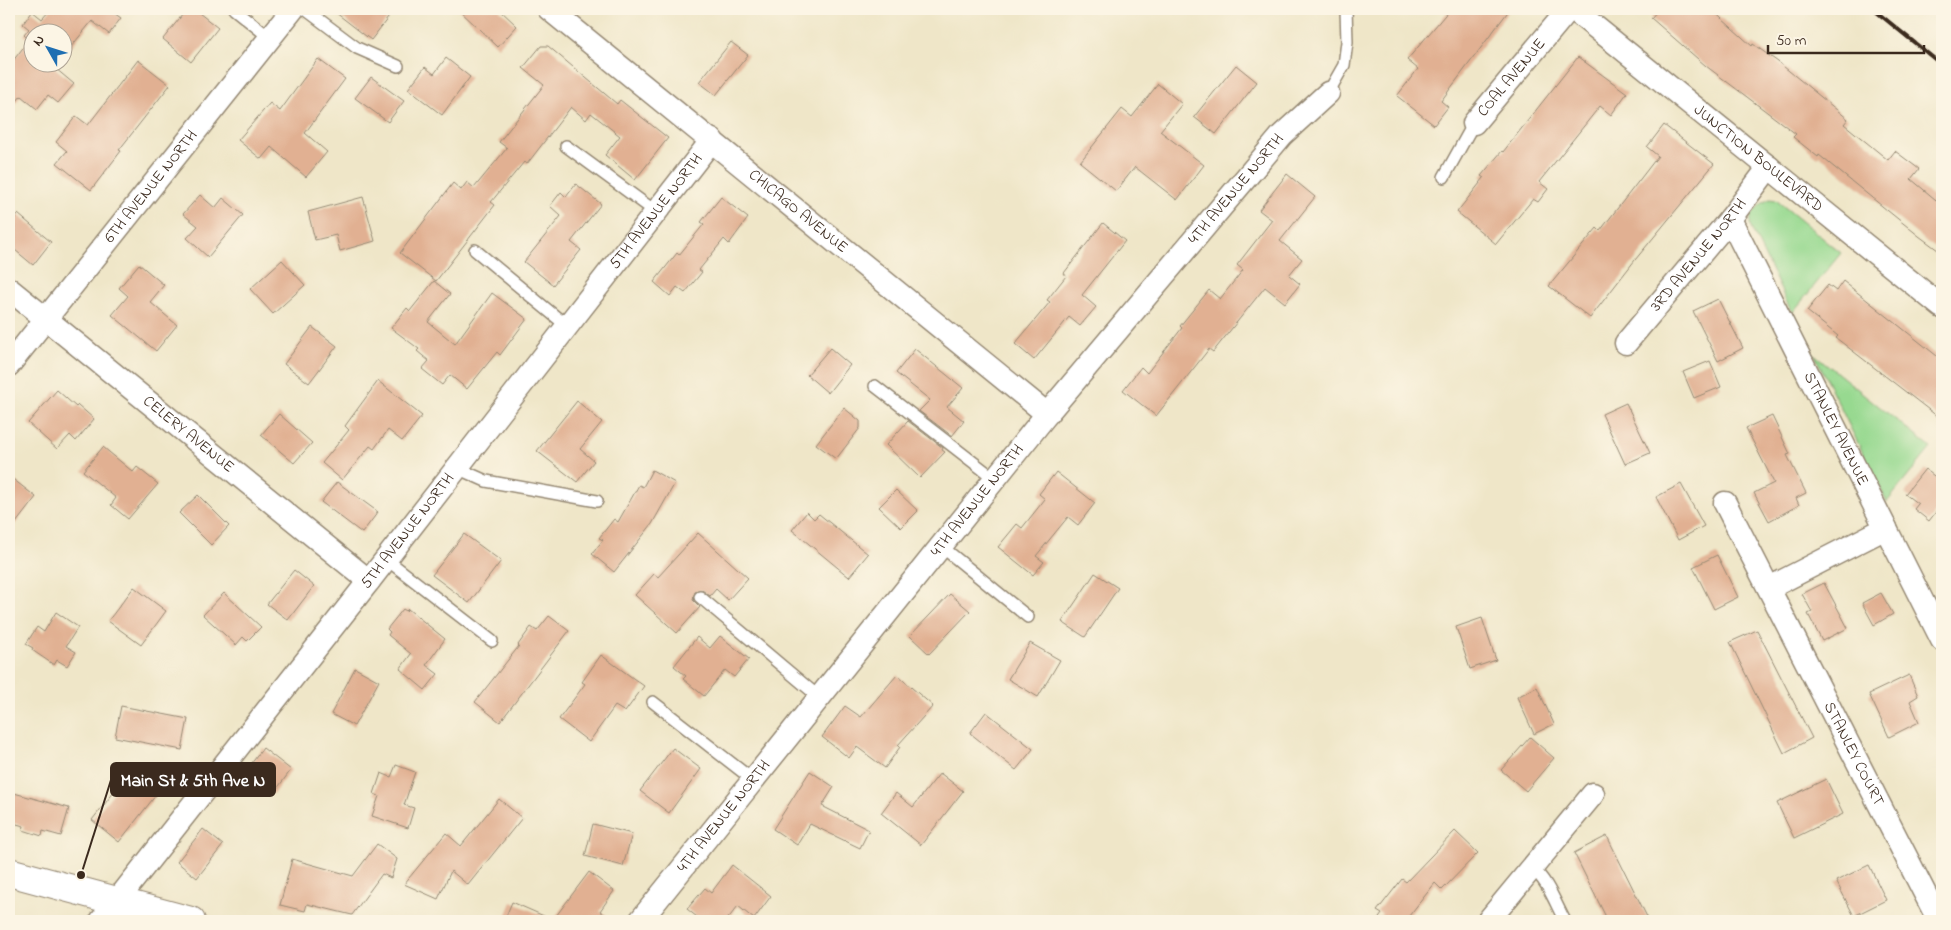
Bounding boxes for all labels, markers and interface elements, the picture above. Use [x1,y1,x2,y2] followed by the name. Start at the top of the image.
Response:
[22,22,72,72] north arrow
[1768,22,1925,54] scale bar
[28,30,50,51] text: N
[1776,30,1807,52] text: 50 m
[1472,33,1552,122] street label: COAL AVENUE
[1688,99,1828,218] street label: JUNCTION BOULEVARD
[98,125,204,249] street label: 6TH AVENUE NORTH
[1183,129,1290,250] street label: 4TH AVENUE NORTH
[604,148,709,275] street label: 5TH AVENUE NORTH
[743,164,853,259] street label: CHICAGO AVENUE
[1645,194,1753,317] street label: 3RD AVENUE NORTH
[1797,368,1874,490] street label: STANLEY AVENUE
[137,390,239,479] street label: CELERY AVENUE
[925,439,1030,562] street label: 4TH AVENUE NORTH
[355,468,461,594] street label: 5TH AVENUE NORTH
[1817,698,1890,810] street label: STANLEY COURT
[671,755,777,878] street label: 4TH AVENUE NORTH
[111,763,275,796] callout: Main St & 5th Ave N
[121,769,265,795] text: Main St & 5th Ave N

